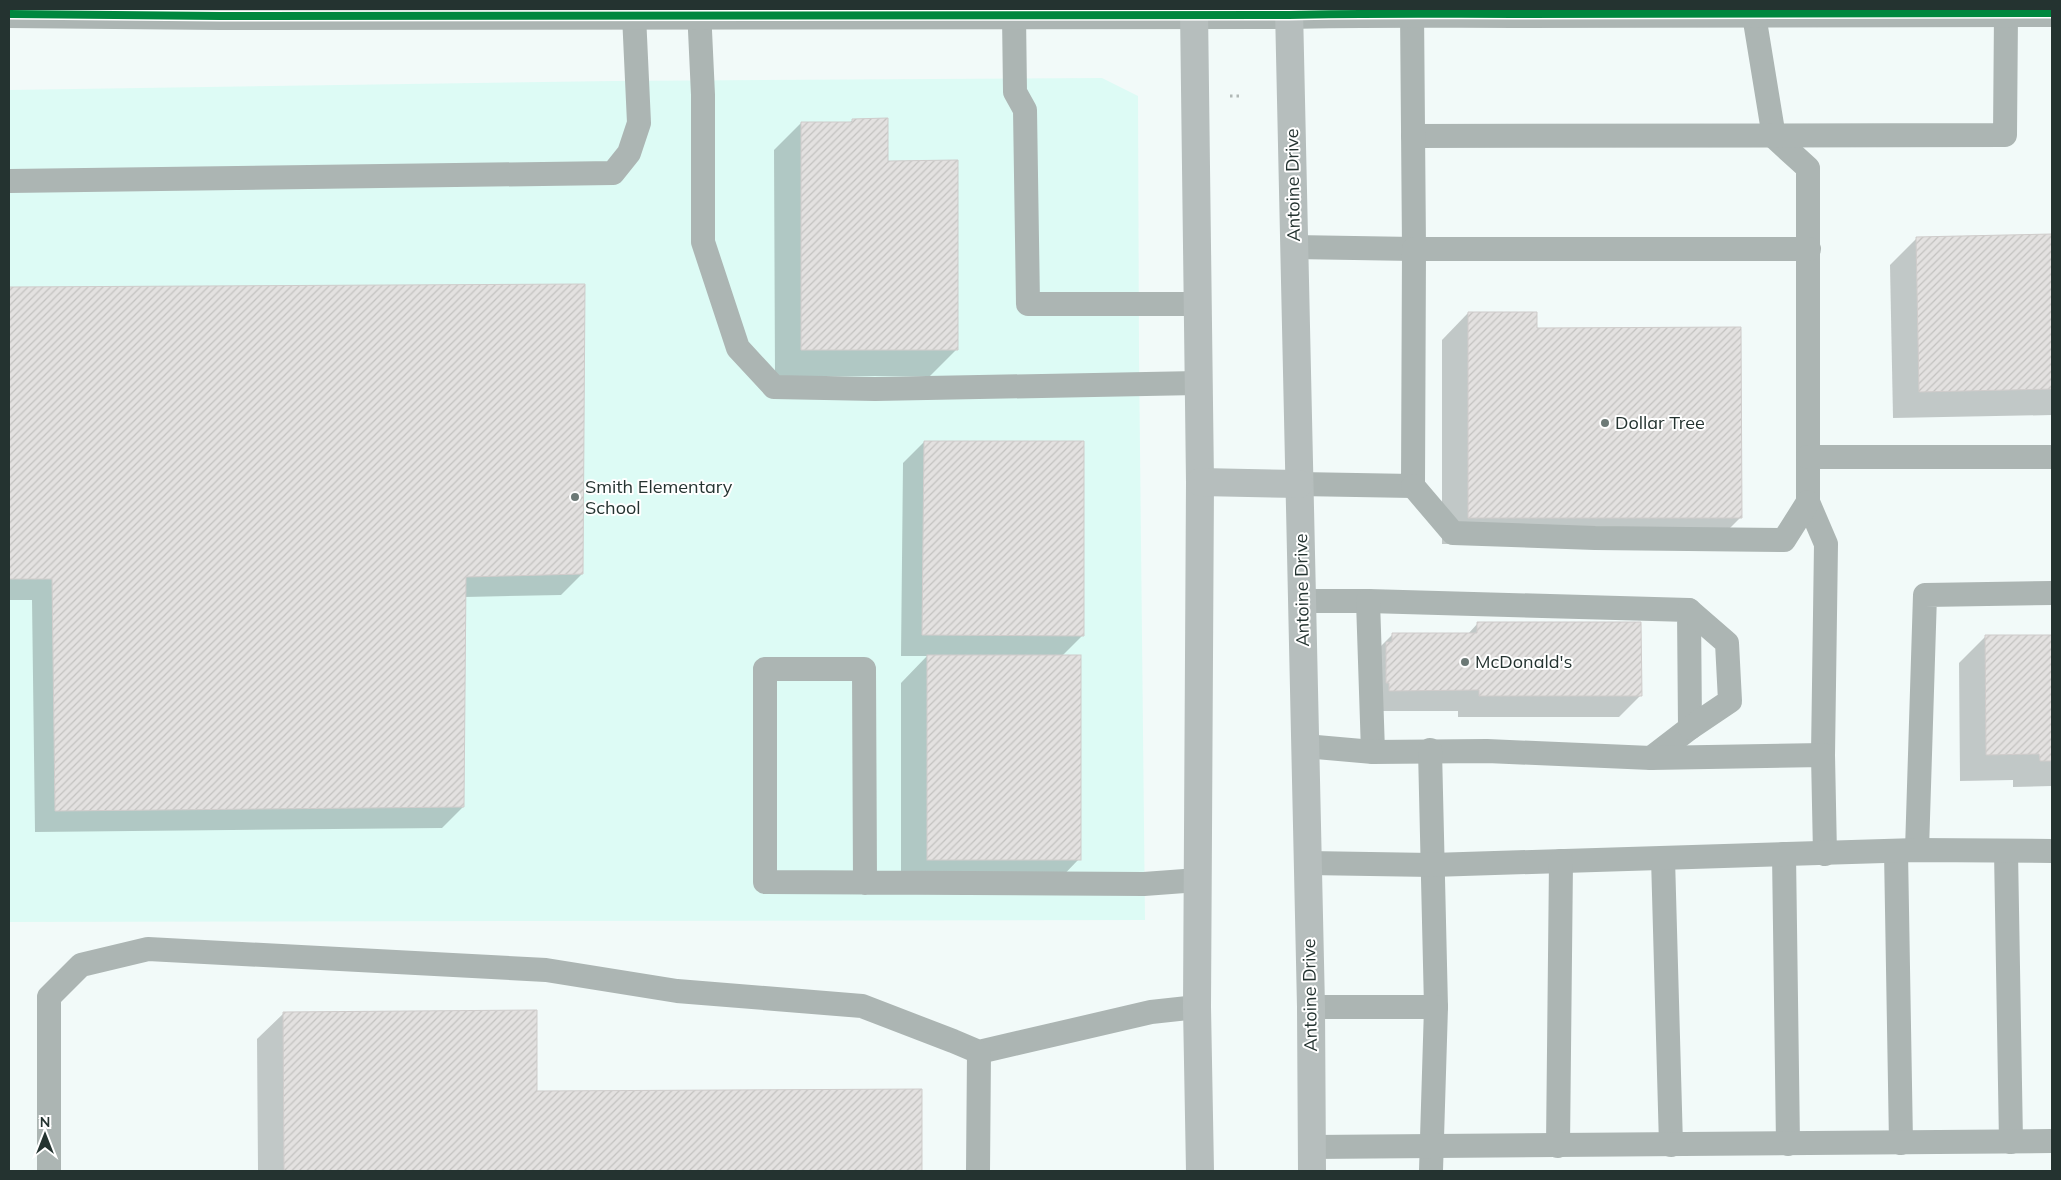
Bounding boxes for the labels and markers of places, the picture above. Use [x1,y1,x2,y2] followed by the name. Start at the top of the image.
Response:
[1615,411,1705,434] place label: Dollar Tree
[1599,417,1611,429] marker: Dollar Tree
[585,475,733,519] place label: Smith Elementary School
[569,491,581,503] marker: Smith Elementary School
[1475,650,1572,673] place label: McDonald's
[1459,656,1471,668] marker: McDonald's

